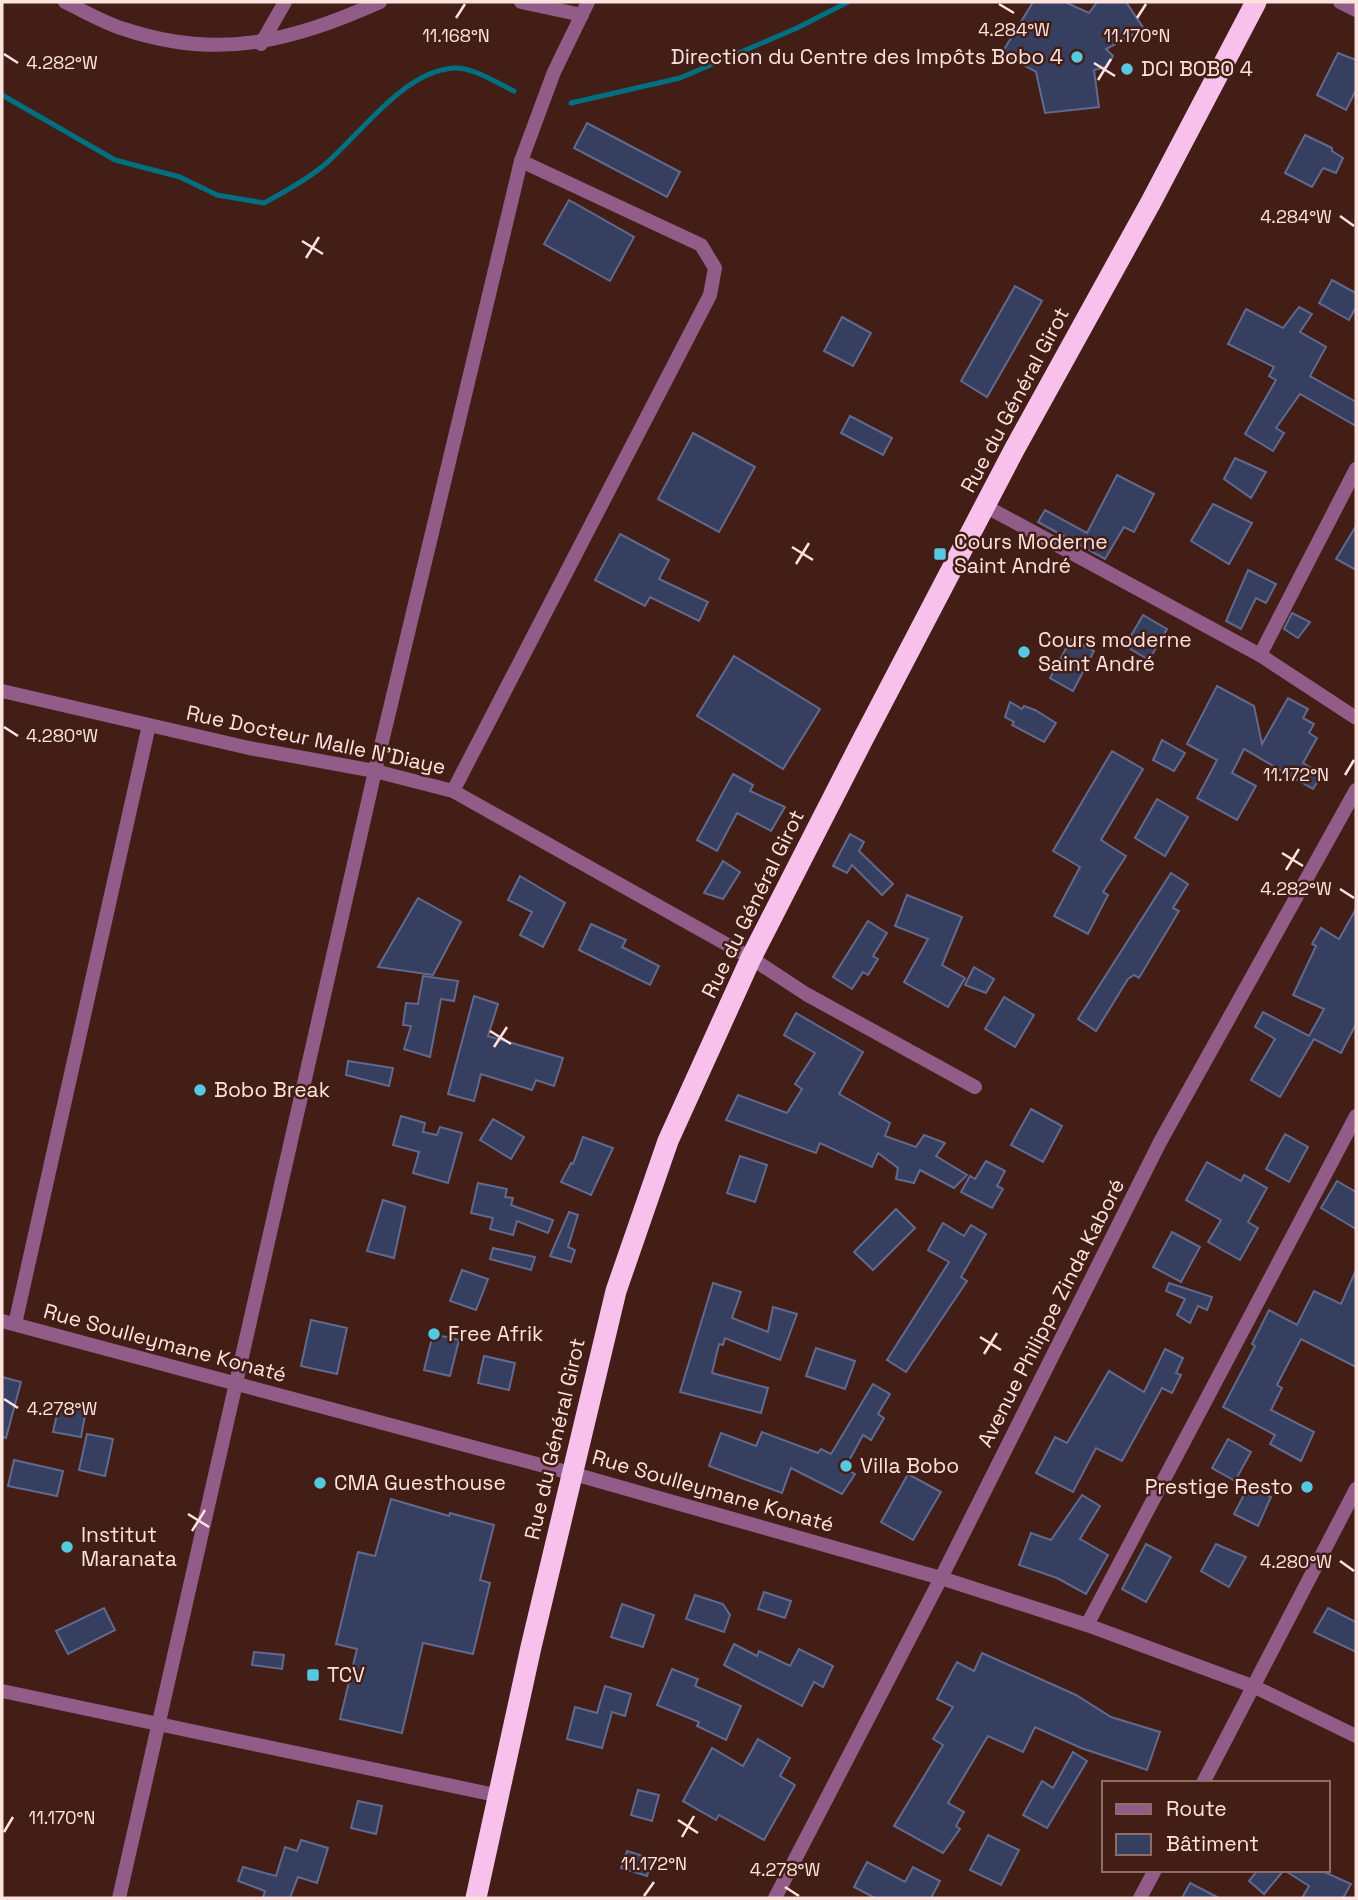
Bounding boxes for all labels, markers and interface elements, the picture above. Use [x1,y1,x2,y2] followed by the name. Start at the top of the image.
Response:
[978,18,1050,41] text: 4.284°W
[422,24,490,47] text: 11.168°N
[1104,24,1170,47] text: 11.170°N
[671,43,1063,70] place label: Direction du Centre des Impôts Bobo 4
[1069,49,1085,65] marker: Direction du Centre des Impôts Bobo 4
[26,51,98,74] text: 4.282°W
[1141,55,1253,82] place label: DCI BOBO 4
[1119,61,1135,77] marker: DCI BOBO 4
[1260,205,1332,228] text: 4.284°W
[954,302,1075,497] street label: Rue du Général Girot
[954,528,1108,579] place label: Cours Moderne Saint André
[932,546,948,562] marker: Cours Moderne Saint André
[1038,626,1192,677] place label: Cours moderne Saint André
[1016,644,1032,660] marker: Cours moderne Saint André
[184,699,448,780] street label: Rue Docteur Malle N'Diaye
[26,724,98,747] text: 4.280°W
[1263,763,1329,786] text: 11.172°N
[695,805,810,1002] street label: Rue du Général Girot
[1260,877,1332,900] text: 4.282°W
[214,1076,330,1103] place label: Bobo Break
[192,1082,208,1098] marker: Bobo Break
[971,1174,1130,1452] street label: Avenue Philippe Zinda Kaboré
[41,1297,290,1388] street label: Rue Soulleymane Konaté
[448,1320,543,1347] place label: Free Afrik
[426,1326,442,1342] marker: Free Afrik
[518,1335,591,1542] street label: Rue du Général Girot
[27,1397,97,1420] text: 4.278°W
[589,1443,837,1538] street label: Rue Soulleymane Konaté
[860,1452,959,1479] place label: Villa Bobo
[838,1458,854,1474] marker: Villa Bobo
[334,1469,506,1496] place label: CMA Guesthouse
[1145,1473,1293,1500] place label: Prestige Resto
[312,1475,328,1491] marker: CMA Guesthouse
[1299,1479,1315,1495] marker: Prestige Resto
[81,1521,177,1572] place label: Institut Maranata
[59,1539,75,1555] marker: Institut Maranata
[1260,1550,1332,1573] text: 4.280°W
[327,1661,365,1688] place label: TCV
[305,1667,321,1683] marker: TCV
[1102,1781,1330,1872] legend
[1166,1795,1227,1822] text: Route
[29,1806,95,1829] text: 11.170°N
[1166,1830,1259,1857] text: Bâtiment
[621,1852,687,1875] text: 11.172°N
[750,1858,820,1881] text: 4.278°W

